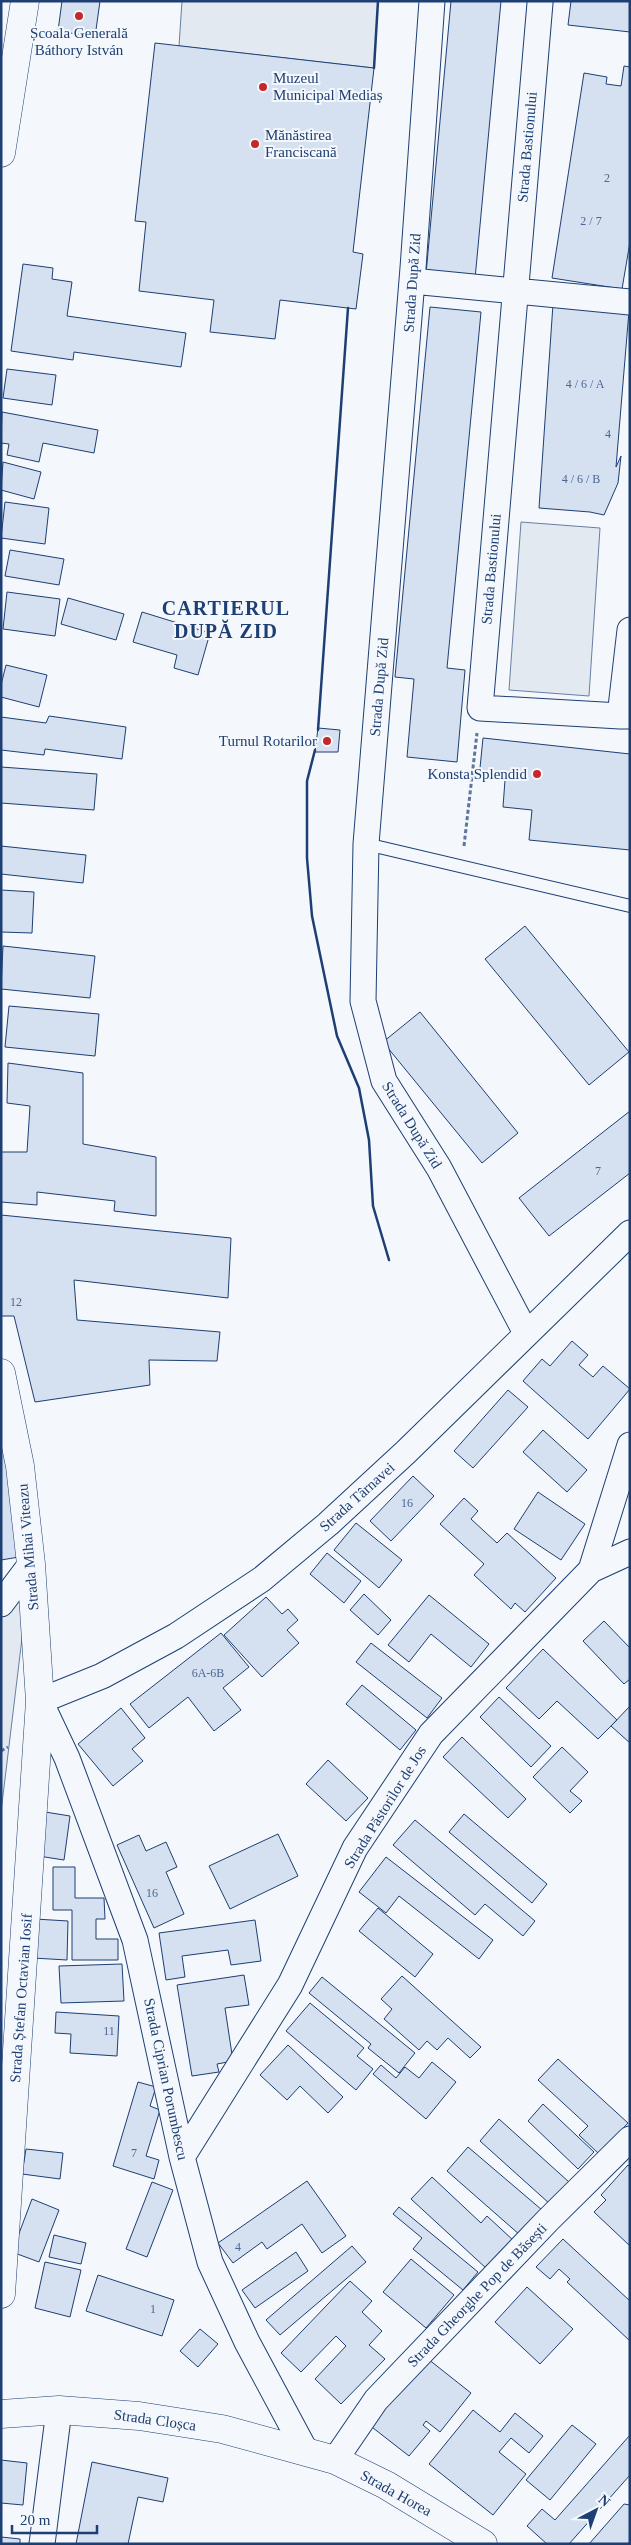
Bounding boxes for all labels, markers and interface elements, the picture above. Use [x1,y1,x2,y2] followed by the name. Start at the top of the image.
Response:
[73,10,85,22] marker: Școala Generală Báthory István
[30,25,128,58] place label: Școala Generală Báthory István
[273,70,383,104] place label: Muzeul Municipal Mediaș
[257,81,269,93] marker: Muzeul Municipal Mediaș
[514,91,540,203] street label: Strada Bastionului
[265,127,337,160] place label: Mănăstirea Franciscană
[249,138,261,150] marker: Mănăstirea Franciscană
[604,171,610,185] house number: 2
[580,214,602,228] house number: 2 / 7
[401,232,423,333] street label: Strada După Zid
[566,377,605,391] house number: 4 / 6 / A
[605,427,611,441] house number: 4
[562,472,600,486] house number: 4 / 6 / B
[478,513,504,625] street label: Strada Bastionului
[162,597,290,642] district label: CARTIERUL DUPĂ ZID
[367,636,391,737] street label: Strada După Zid
[219,733,317,749] place label: Turnul Rotarilor
[321,735,333,747] marker: Turnul Rotarilor
[427,766,527,782] place label: Konsta Splendid
[531,768,543,780] marker: Konsta Splendid
[379,1079,445,1172] street label: Strada După Zid
[595,1164,601,1178] house number: 7
[10,1295,22,1309] house number: 12
[316,1459,398,1535] street label: Strada Târnavei
[14,1482,42,1611] street label: Strada Mihai Viteazu
[401,1496,413,1510] house number: 16
[192,1666,224,1680] house number: 6A-6B
[341,1743,429,1871] street label: Strada Păstorilor de Jos
[146,1886,158,1900] house number: 16
[7,1913,36,2083] street label: Strada Ștefan Octavian Iosif
[141,1997,191,2162] street label: Strada Ciprian Porumbescu
[103,2024,115,2038] house number: 11
[131,2146,137,2160] house number: 7
[404,2220,551,2371] street label: Strada Gheorghe Pop de Băsești
[235,2240,241,2254] house number: 4
[150,2302,156,2316] house number: 1
[113,2406,197,2435] street label: Strada Cloșca
[358,2467,435,2519] street label: Strada Horea
[571,2485,621,2535] north arrow
[595,2492,613,2510] text: N
[12,2502,98,2534] scale bar
[20,2512,51,2528] text: 20 m

